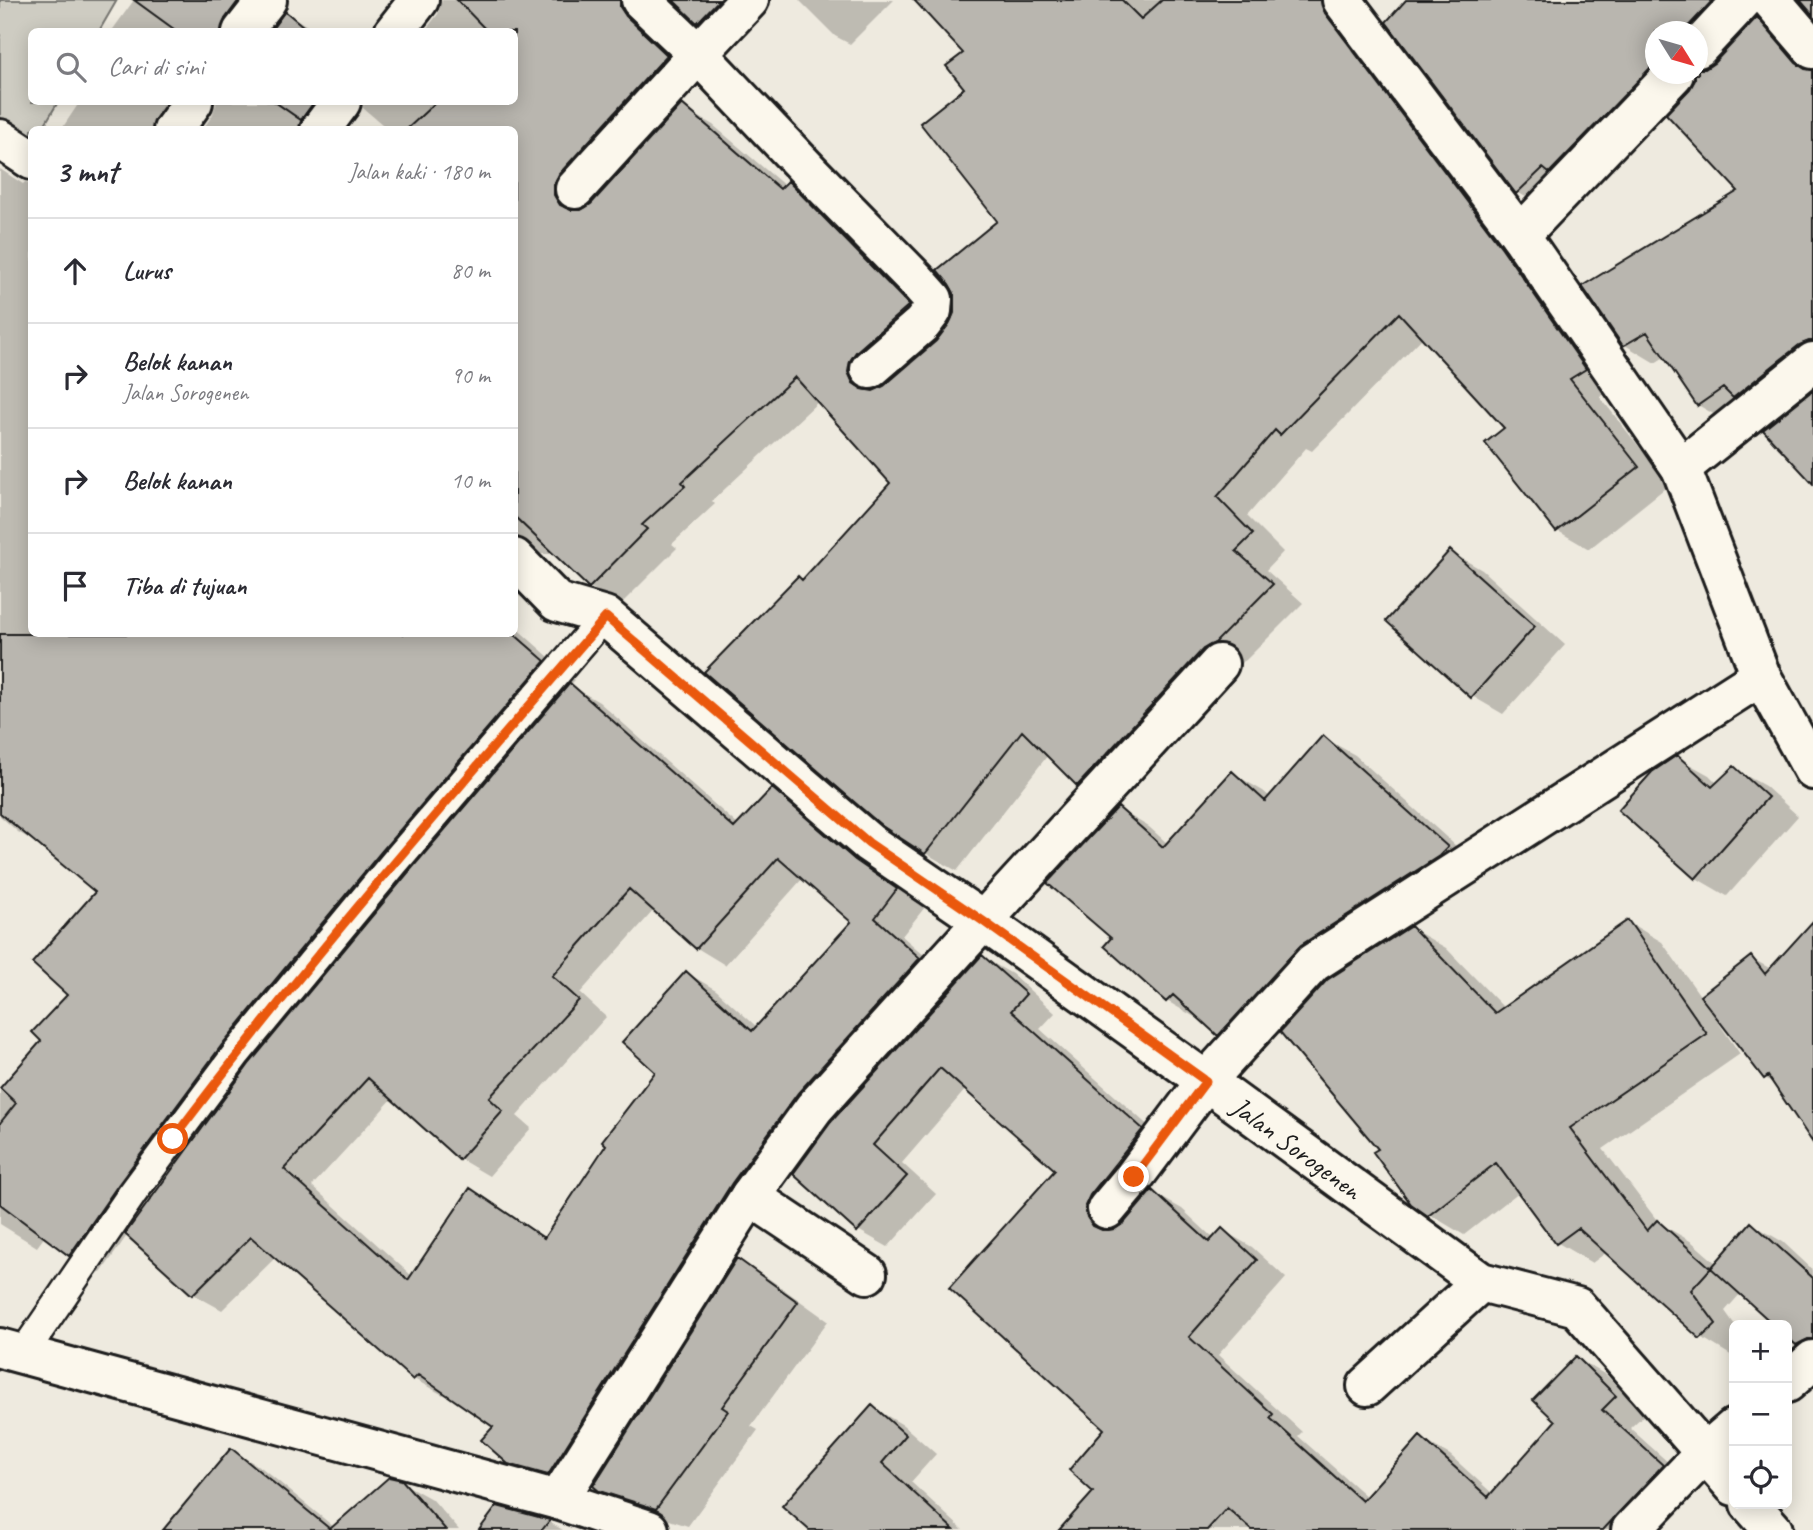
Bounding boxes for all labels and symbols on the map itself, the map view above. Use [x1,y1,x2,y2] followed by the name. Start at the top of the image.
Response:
[1645,21,1708,84] north arrow
[1223,1087,1370,1208] street label: Jalan Sorogenen
[157,1123,188,1154] route start
[1118,1161,1149,1192] route end

